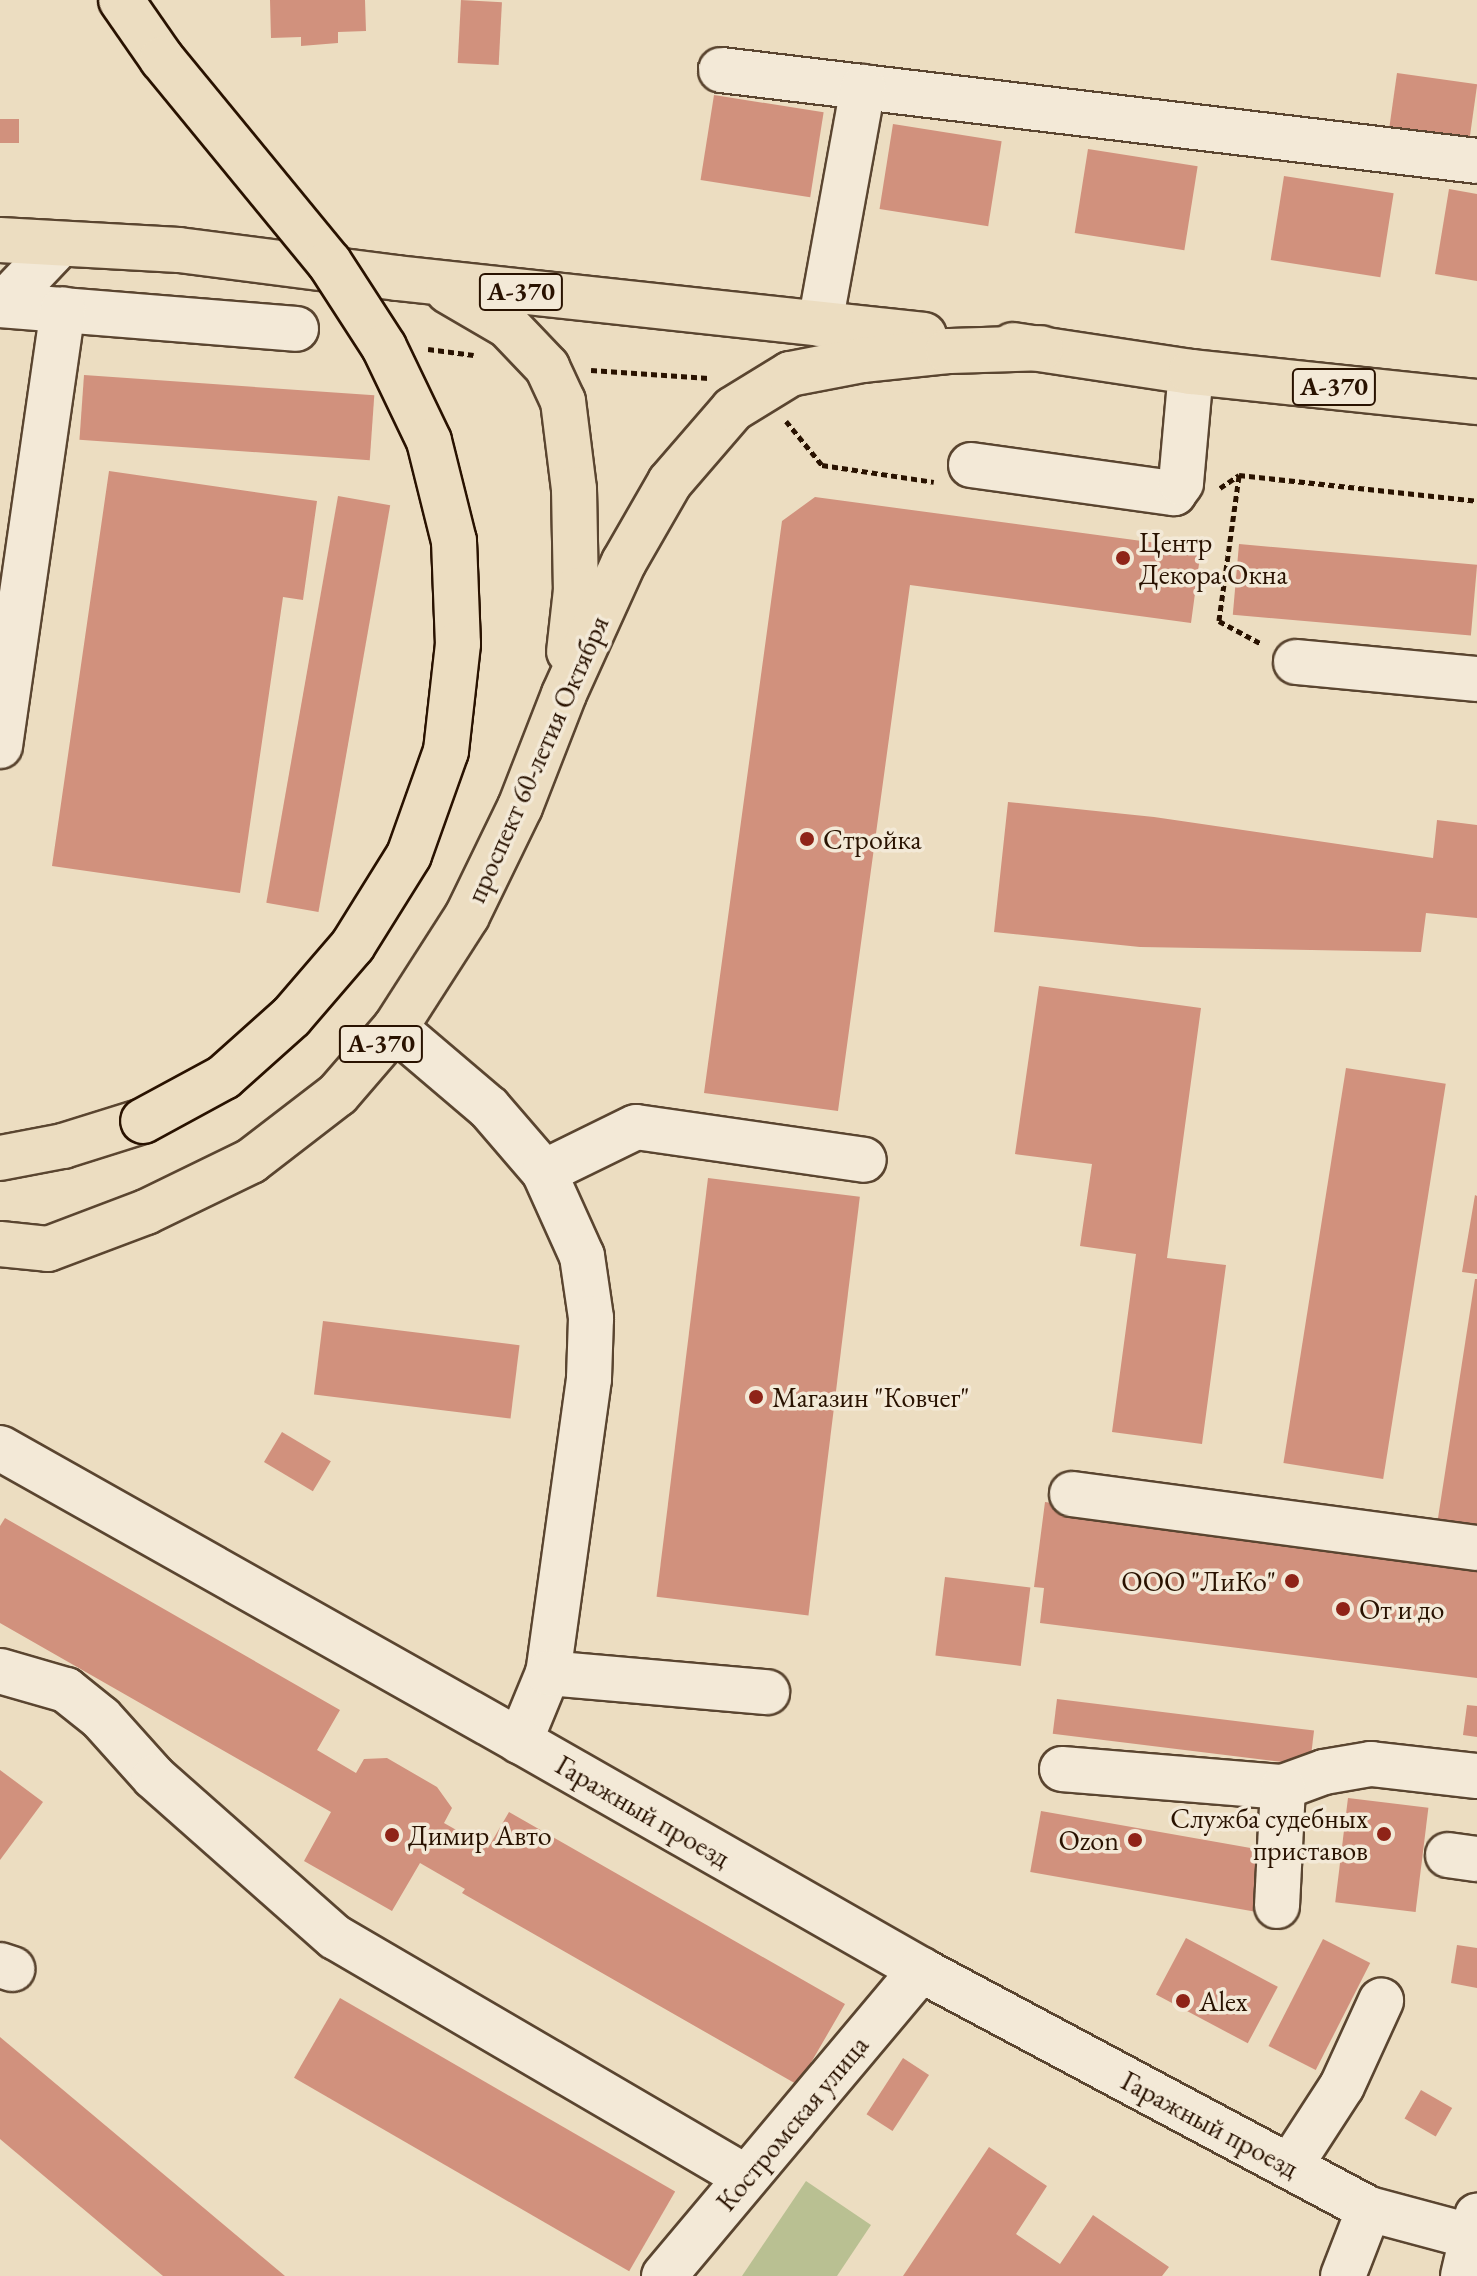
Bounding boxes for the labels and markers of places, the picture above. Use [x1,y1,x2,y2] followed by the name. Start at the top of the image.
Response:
[1139,525,1288,591] place label: Центр Декора Окна
[1114,549,1132,567] marker: Центр Декора Окна
[823,822,922,856] place label: Стройка
[798,830,816,848] marker: Стройка
[772,1380,970,1414] place label: Магазин "Ковчег"
[747,1388,765,1406] marker: Магазин "Ковчег"
[1121,1564,1276,1598] place label: ООО "ЛиКо"
[1283,1572,1301,1590] marker: ООО "ЛиКо"
[1359,1592,1444,1626] place label: От и до
[1334,1600,1352,1618] marker: От и до
[1170,1801,1368,1867] place label: Служба судебных приставов
[408,1818,552,1852] place label: Димир Авто
[1058,1823,1119,1857] place label: Ozon
[1375,1825,1393,1843] marker: Служба судебных приставов
[383,1826,401,1844] marker: Димир Авто
[1126,1831,1144,1849] marker: Ozon
[1199,1984,1248,2018] place label: Alex
[1174,1992,1192,2010] marker: Alex

